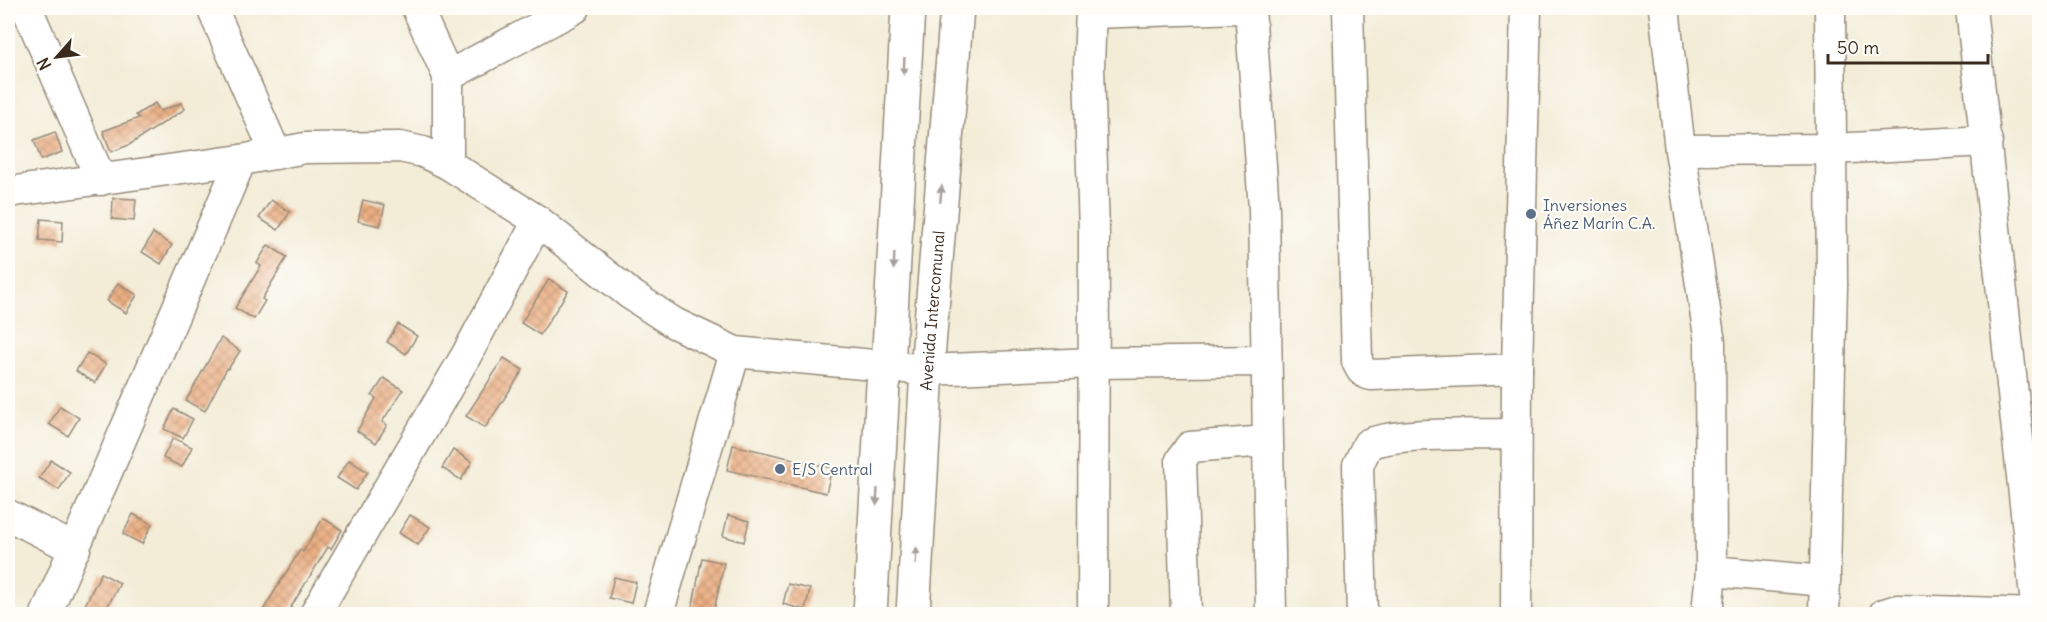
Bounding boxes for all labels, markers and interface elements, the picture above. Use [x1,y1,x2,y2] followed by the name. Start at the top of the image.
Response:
[27,27,87,87] north arrow
[1828,27,1988,65] scale bar
[1837,36,1879,59] text: 50 m
[32,54,55,74] text: N
[900,56,909,75] one-way arrow
[936,184,946,203] one-way arrow
[1543,195,1655,233] place label: Inversiones Áñez Marín C.A.
[1524,207,1538,221] marker: Inversiones Áñez Marín C.A.
[916,230,949,391] street label: Avenida Intercomunal
[889,251,898,270] one-way arrow
[792,459,872,479] place label: E/S Central
[773,462,787,476] marker: E/S Central
[873,487,882,506] one-way arrow
[912,547,921,566] one-way arrow

